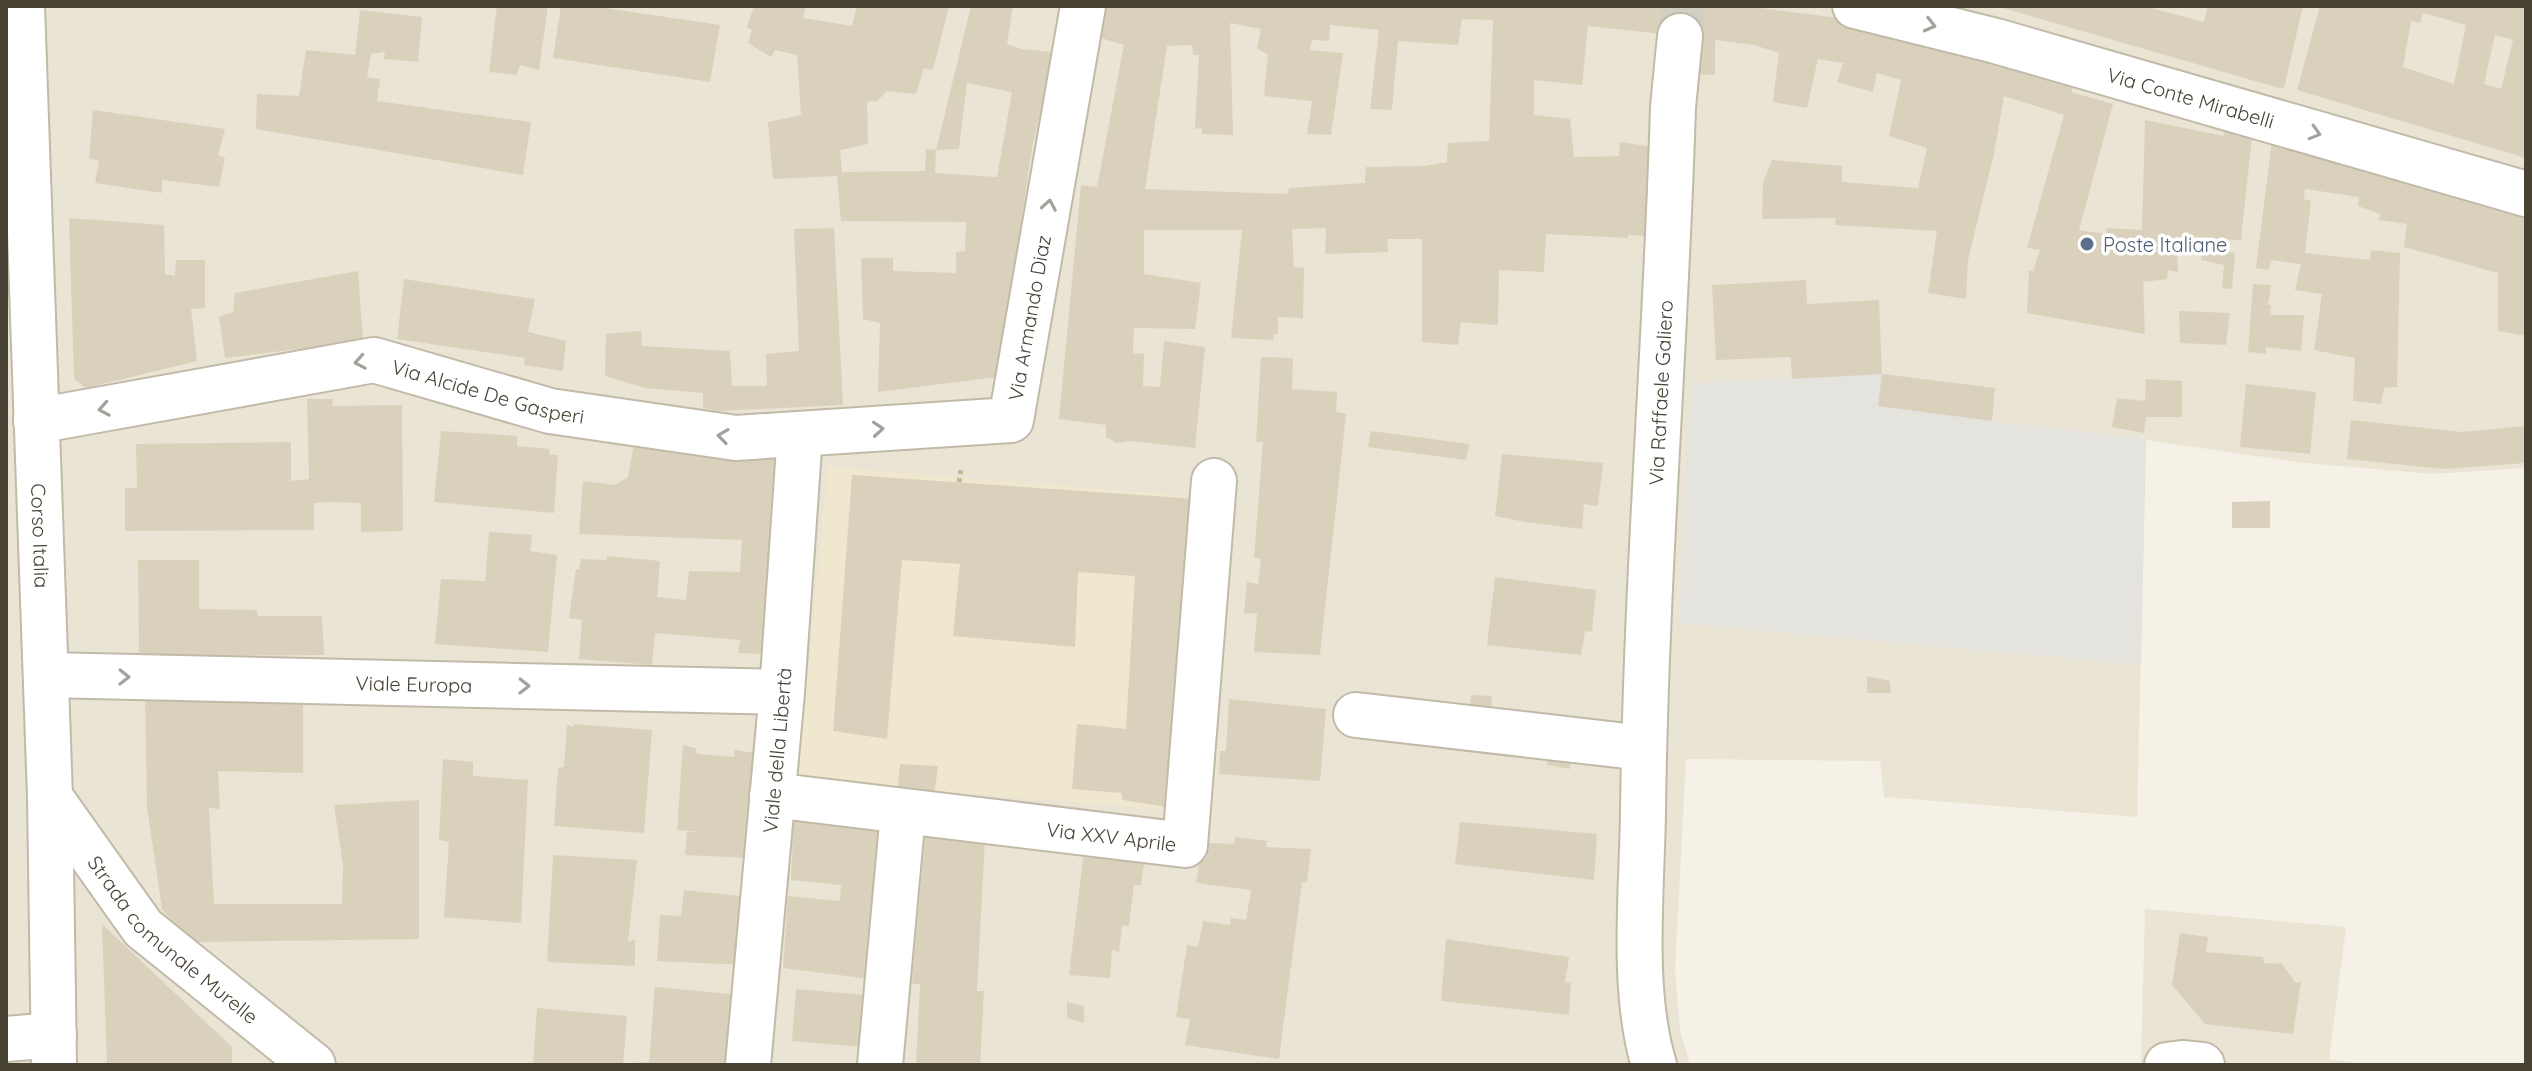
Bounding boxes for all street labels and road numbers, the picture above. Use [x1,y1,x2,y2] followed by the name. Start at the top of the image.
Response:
[2104,61,2277,133] street label: Via Conte Mirabelli
[1002,233,1055,403] street label: Via Armando Diaz
[1643,299,1677,486] street label: Via Raffaele Galiero
[389,353,586,428] street label: Via Alcide De Gasperi
[26,483,55,588] street label: Corso Italia
[757,667,796,834] street label: Viale della Libertà
[355,670,473,697] street label: Viale Europa
[1045,816,1178,856] street label: Via XXV Aprile
[83,850,264,1029] street label: Strada comunale Murelle

